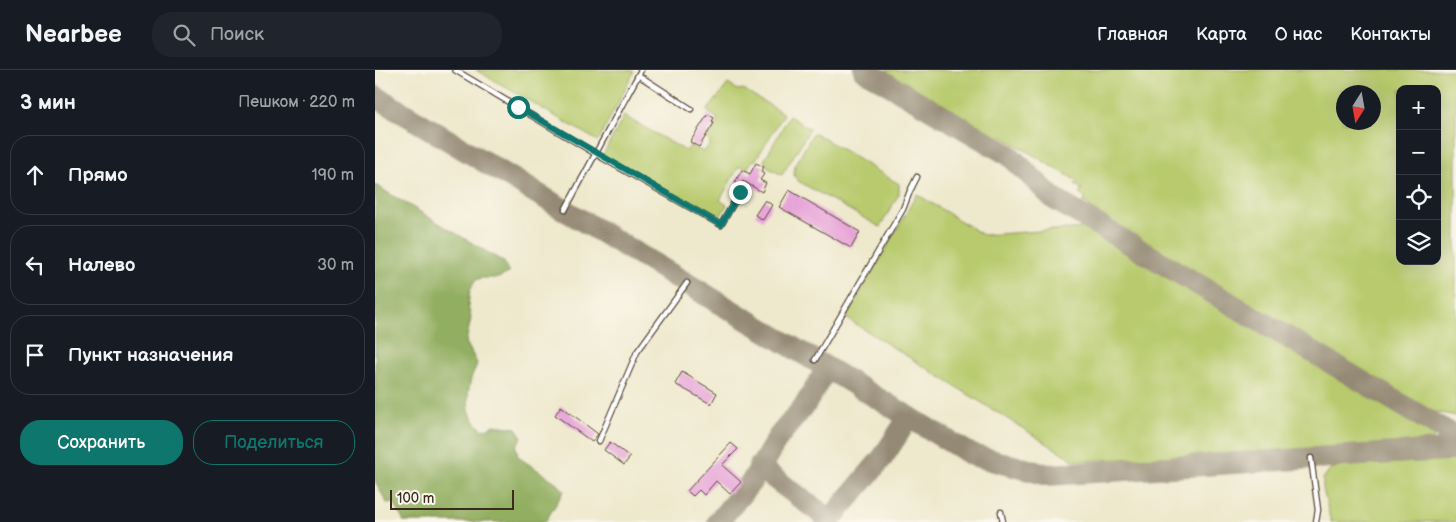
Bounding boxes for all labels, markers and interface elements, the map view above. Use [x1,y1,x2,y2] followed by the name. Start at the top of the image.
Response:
[152,12,502,57] search box
[25,20,122,49] text: Nearbee
[170,21,198,49] icon: search
[210,23,264,46] text: Поиск
[1097,24,1168,45] text: Главная
[1196,24,1247,45] text: Карта
[1275,24,1322,45] text: О нас
[1350,24,1431,45] text: Контакты
[1336,85,1381,130] north arrow
[1396,85,1441,265] map controls
[1396,85,1441,130] button: +
[20,90,76,115] text: 3 мин
[238,93,355,112] text: Пешком · 220 m
[507,96,530,119] route start
[1396,130,1441,175] button: −
[21,161,49,189] icon: ahead
[68,164,128,187] text: Прямо
[312,166,354,185] text: 190 m
[1396,175,1441,220] button: locate
[729,181,752,204] route end
[1396,220,1441,265] button: layers
[21,251,49,279] icon: left
[68,254,135,277] text: Налево
[317,256,354,275] text: 30 m
[21,341,49,369] icon: arrive
[68,344,233,367] text: Пункт назначения
[20,420,183,465] button: Сохранить
[193,420,355,465] button: Поделиться
[390,487,514,510] scale bar
[397,490,434,507] text: 100 m

